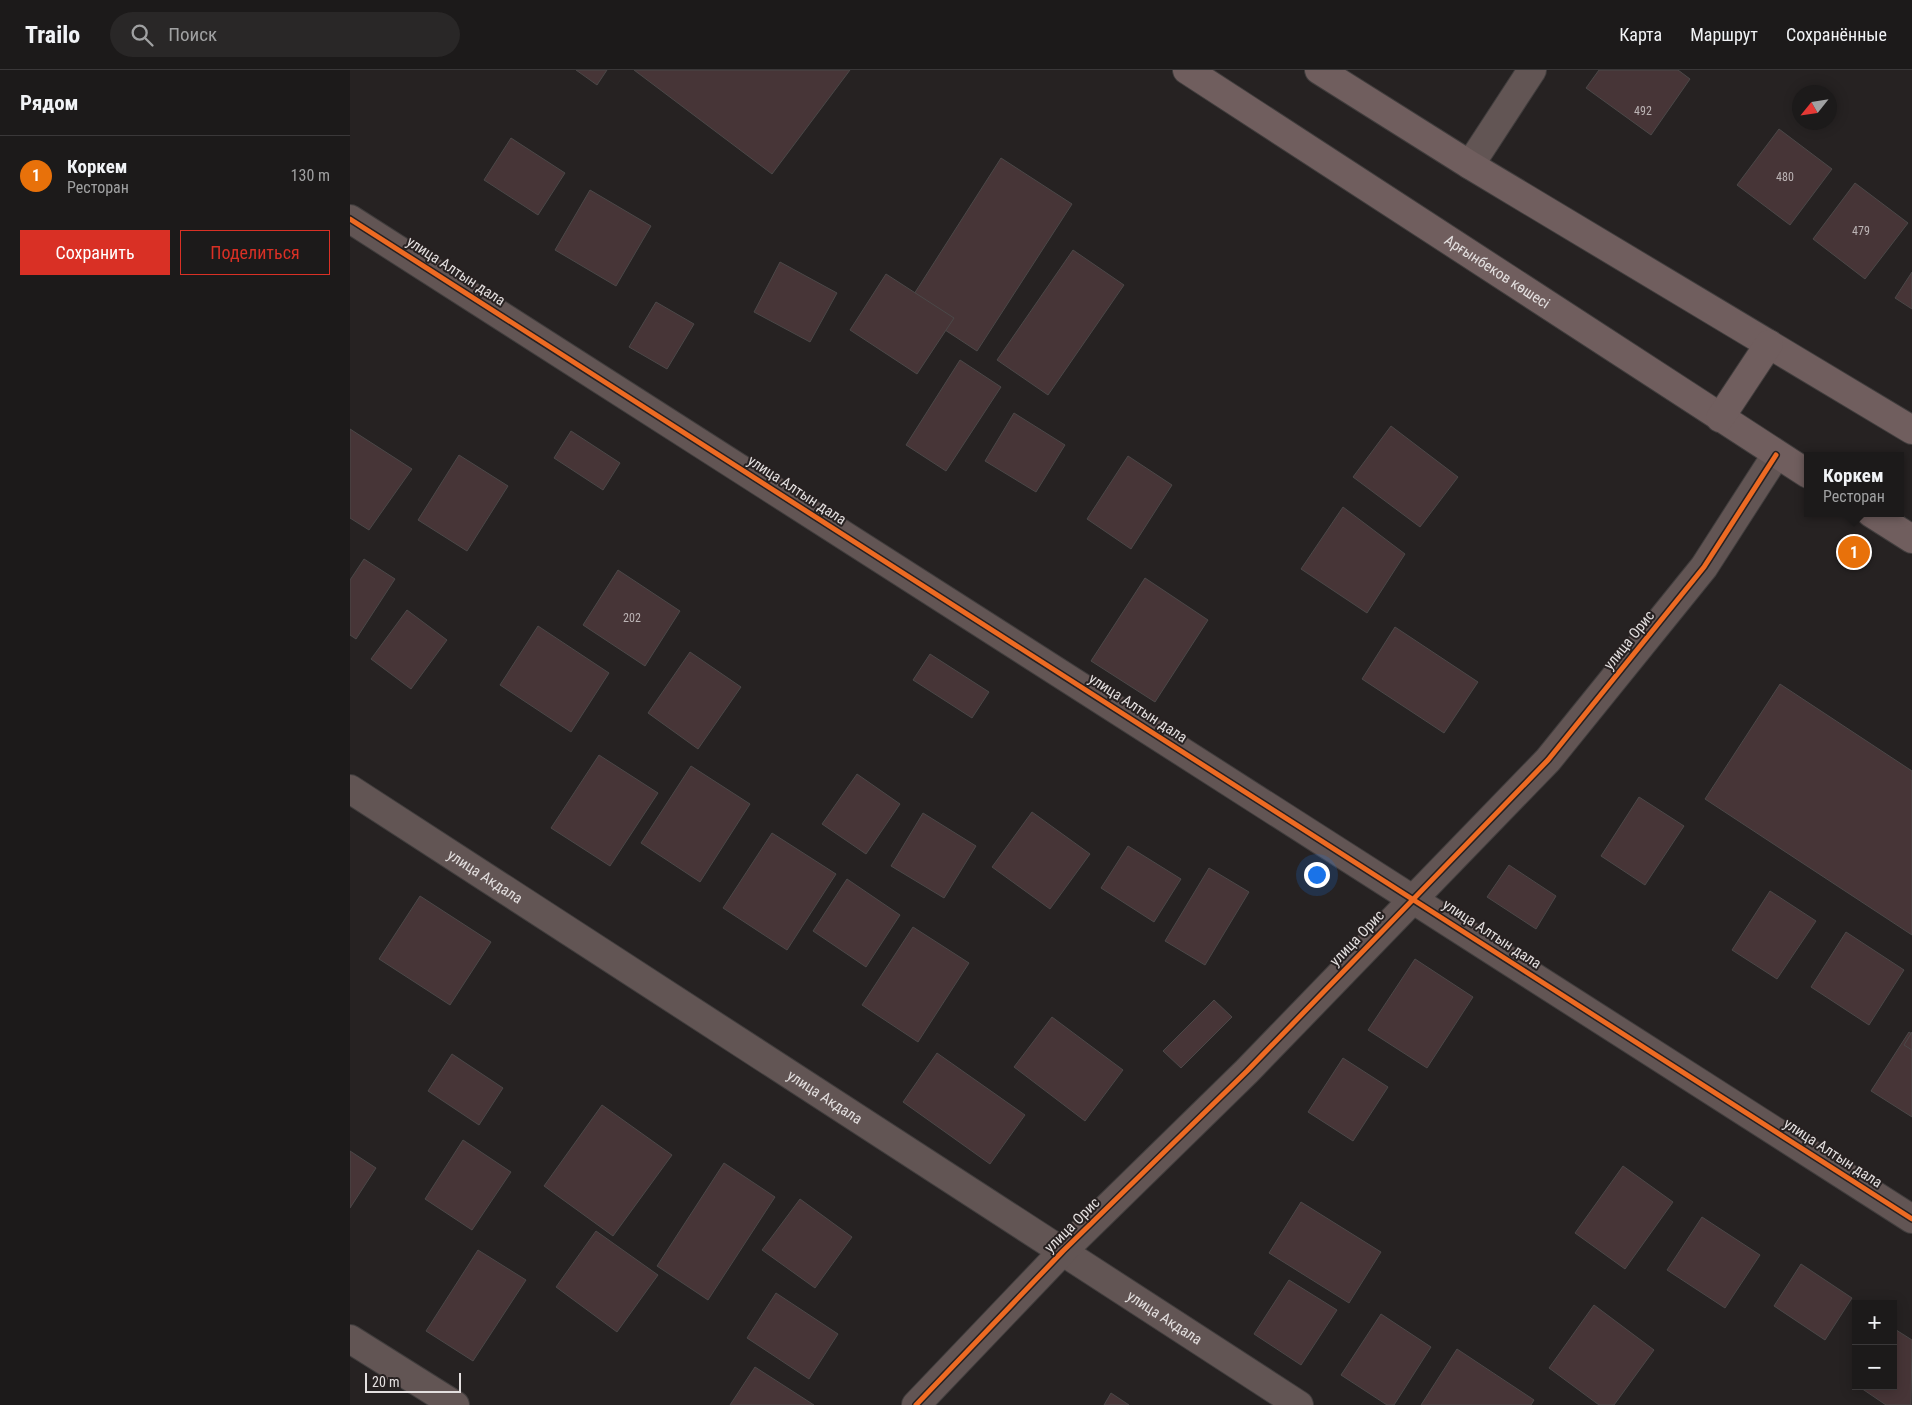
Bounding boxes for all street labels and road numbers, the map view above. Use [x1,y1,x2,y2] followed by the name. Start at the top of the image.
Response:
[1441,231,1553,313] street label: Арғынбеков көшесі
[403,232,509,310] street label: улица Алтын дала
[744,451,850,529] street label: улица Алтын дала
[1600,607,1658,673] street label: улица Орис
[1085,669,1191,747] street label: улица Алтын дала
[444,846,526,908] street label: улица Акдала
[1439,895,1545,973] street label: улица Алтын дала
[1326,906,1388,970] street label: улица Орис
[784,1066,866,1128] street label: улица Акдала
[1780,1114,1886,1192] street label: улица Алтын дала
[1041,1194,1103,1256] street label: улица Орис
[1124,1287,1205,1349] street label: улица Акдала

